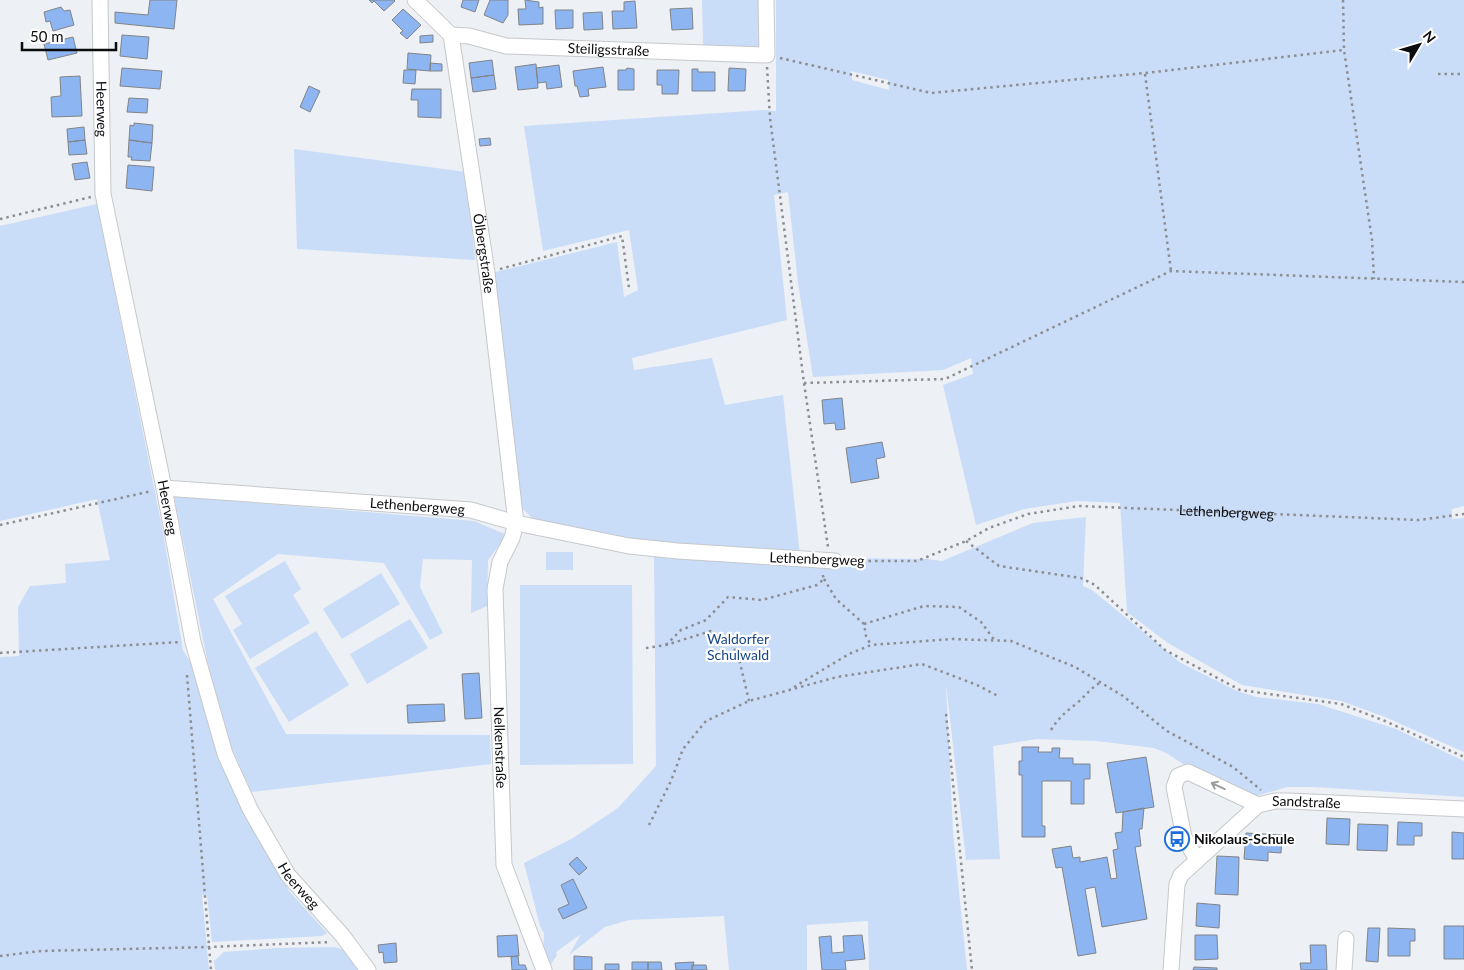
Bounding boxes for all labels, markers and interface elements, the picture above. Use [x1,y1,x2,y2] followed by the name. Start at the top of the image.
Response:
[22,20,116,52] scale bar
[1394,20,1444,70] north arrow
[30,27,64,45] text: 50 m
[1420,27,1440,46] text: N
[568,39,650,59] street label: Steiligsstraße
[93,81,111,137] street label: Heerweg
[470,212,498,294] street label: Ölbergstraße
[154,478,182,536] street label: Heerweg
[369,494,465,518] street label: Lethenbergweg
[1179,501,1274,522] street label: Lethenbergweg
[769,548,865,569] street label: Lethenbergweg
[707,630,769,663] park label: Waldorfer Schulwald
[491,706,510,789] street label: Nelkenstraße
[1211,781,1226,791] one-way arrow
[1272,792,1341,811] street label: Sandstraße
[1164,826,1190,852] bus stop icon: Nikolaus-Schule
[1194,830,1295,847] place label: Nikolaus-Schule
[275,859,323,912] street label: Heerweg

